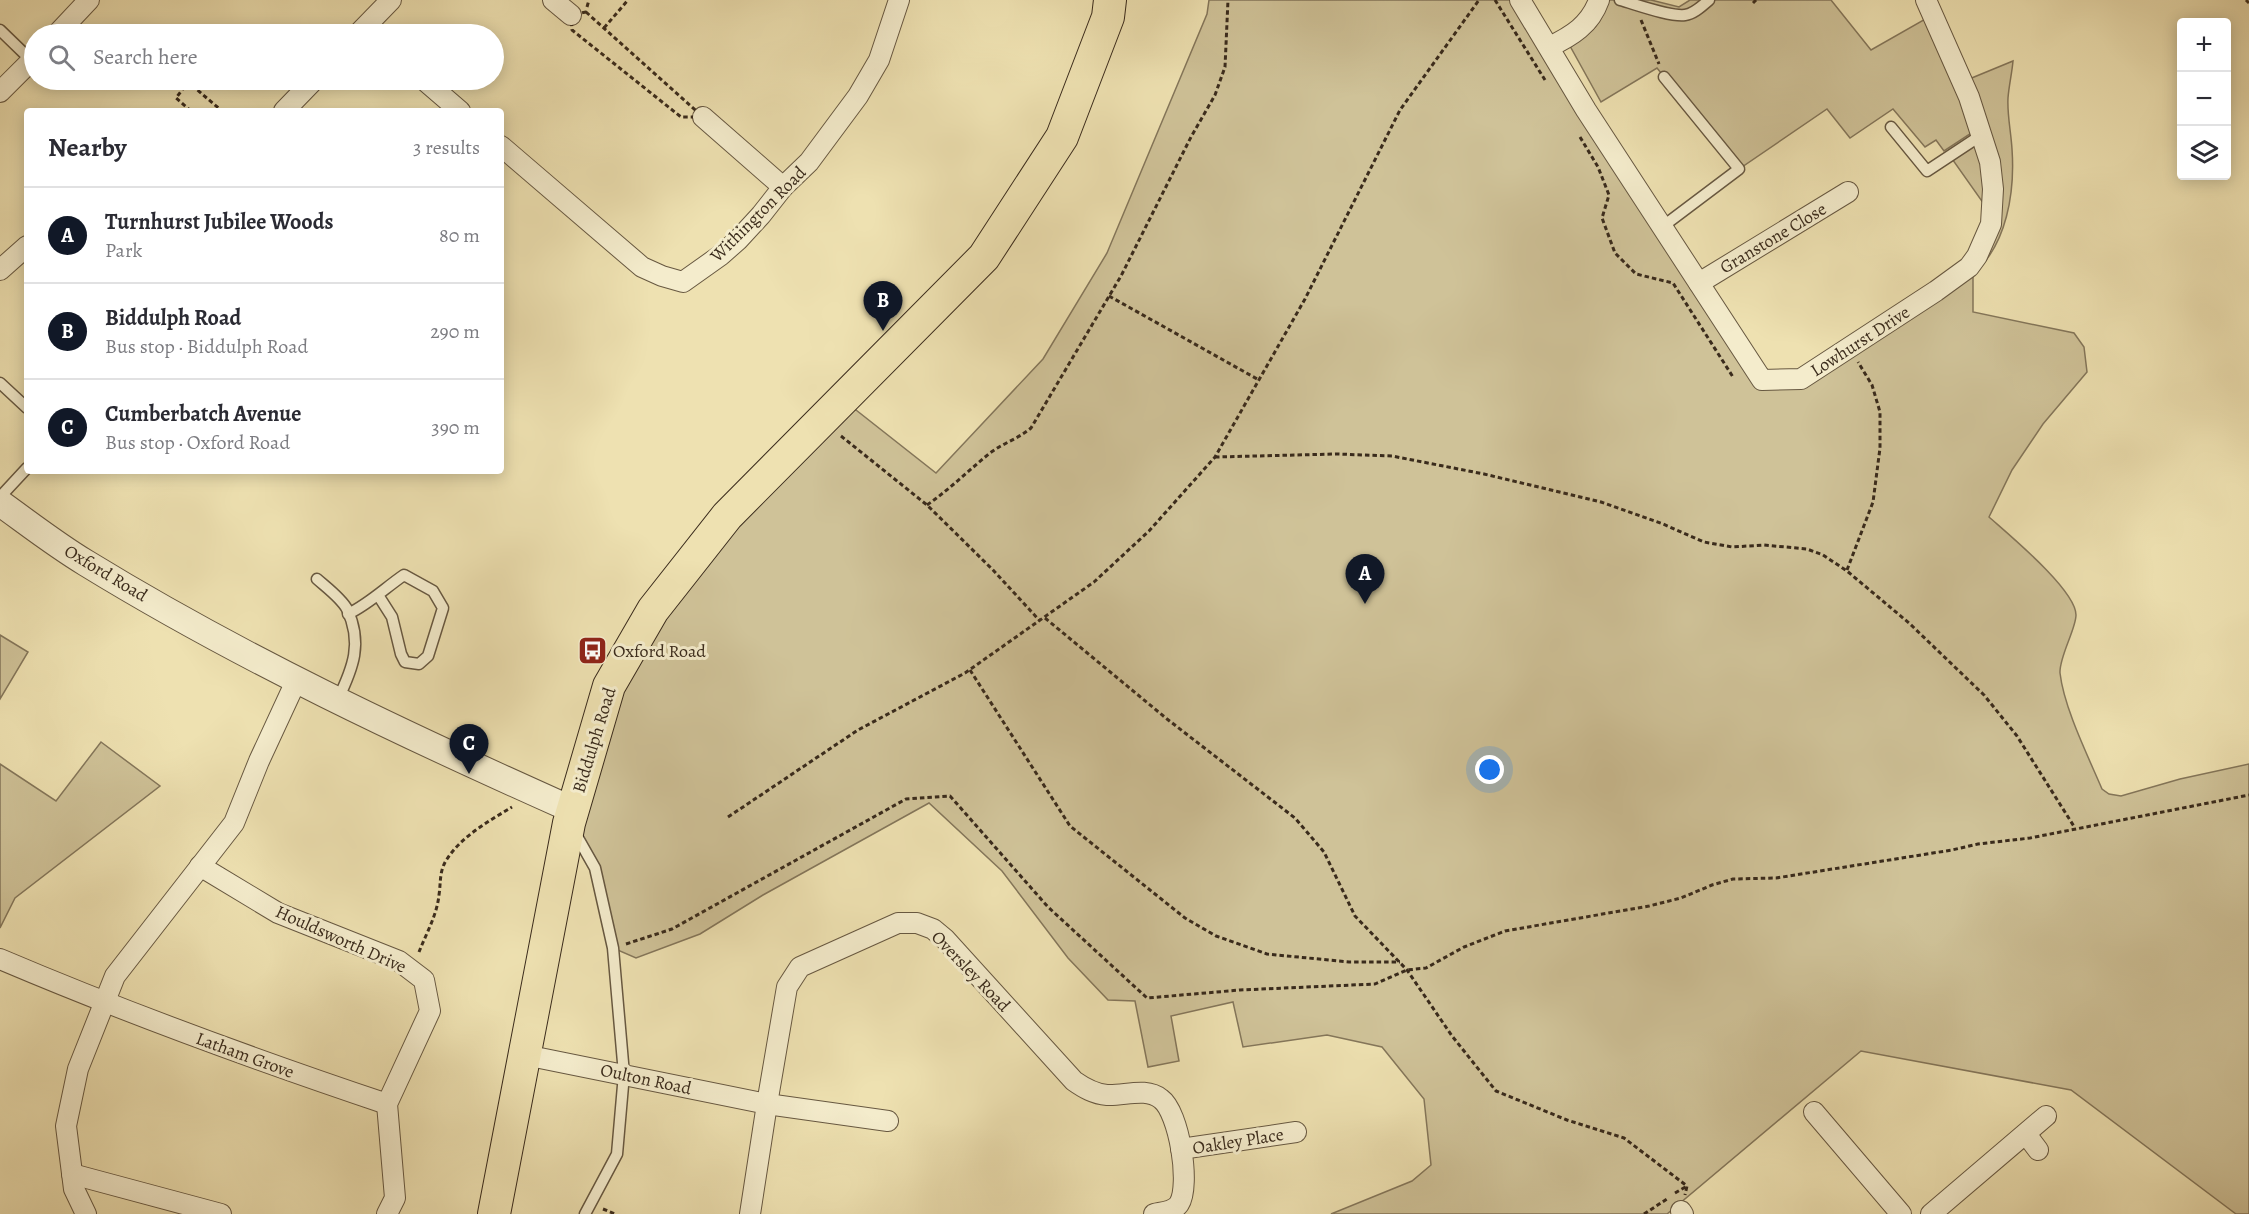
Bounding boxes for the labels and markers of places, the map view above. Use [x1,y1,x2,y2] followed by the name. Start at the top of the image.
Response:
[864,282,902,331] pin: B
[1346,554,1384,604] pin: A
[576,635,608,667] bus stop icon: Oxford Road
[613,639,706,663] place label: Oxford Road
[450,724,488,774] pin: C

